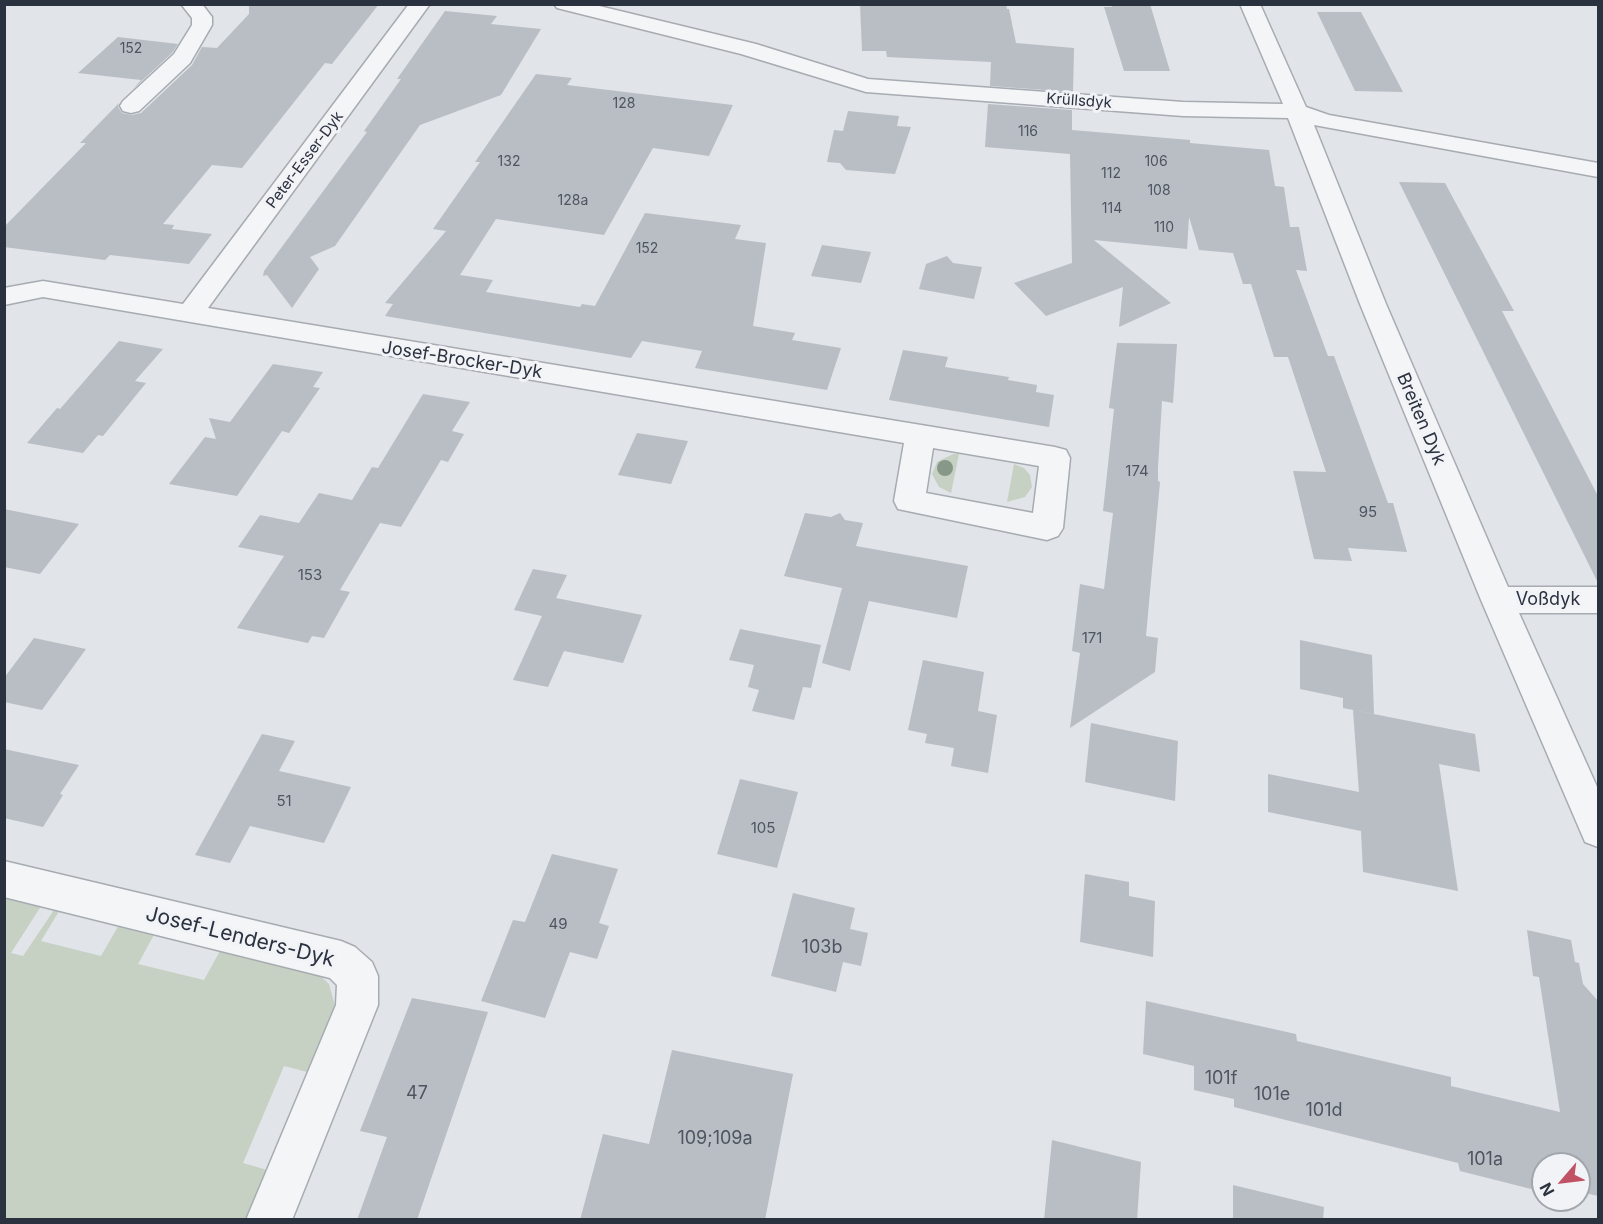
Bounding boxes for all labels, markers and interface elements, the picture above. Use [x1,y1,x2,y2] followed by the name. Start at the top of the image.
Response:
[120,41,142,57] house number: 152
[1046,90,1112,112] street label: Krüllsdyk
[613,96,635,112] house number: 128
[263,108,347,212] street label: Peter-Esser-Dyk
[1018,124,1038,140] house number: 116
[498,154,520,170] house number: 132
[1144,154,1168,170] house number: 106
[1101,166,1121,182] house number: 112
[1147,183,1171,199] house number: 108
[558,193,588,209] house number: 128a
[1102,201,1122,217] house number: 114
[1154,220,1174,236] house number: 110
[636,241,658,257] house number: 152
[380,337,544,383] street label: Josef-Brocker-Dyk
[1392,370,1450,468] street label: Breiten Dyk
[1125,462,1149,480] house number: 174
[1359,503,1377,521] house number: 95
[298,566,322,584] house number: 153
[1516,589,1580,611] street label: Voßdyk
[1082,629,1102,647] house number: 171
[276,792,292,810] house number: 51
[751,819,775,837] house number: 105
[143,901,337,973] street label: Josef-Lenders-Dyk
[549,915,567,933] house number: 49
[802,937,842,959] house number: 103b
[1205,1068,1237,1090] house number: 101f
[406,1083,428,1105] house number: 47
[1254,1084,1290,1106] house number: 101e
[1305,1100,1343,1122] house number: 101d
[677,1128,753,1150] house number: 109;109a
[1467,1149,1503,1171] house number: 101a
[1531,1152,1591,1212] north arrow
[1535,1179,1559,1200] text: N

